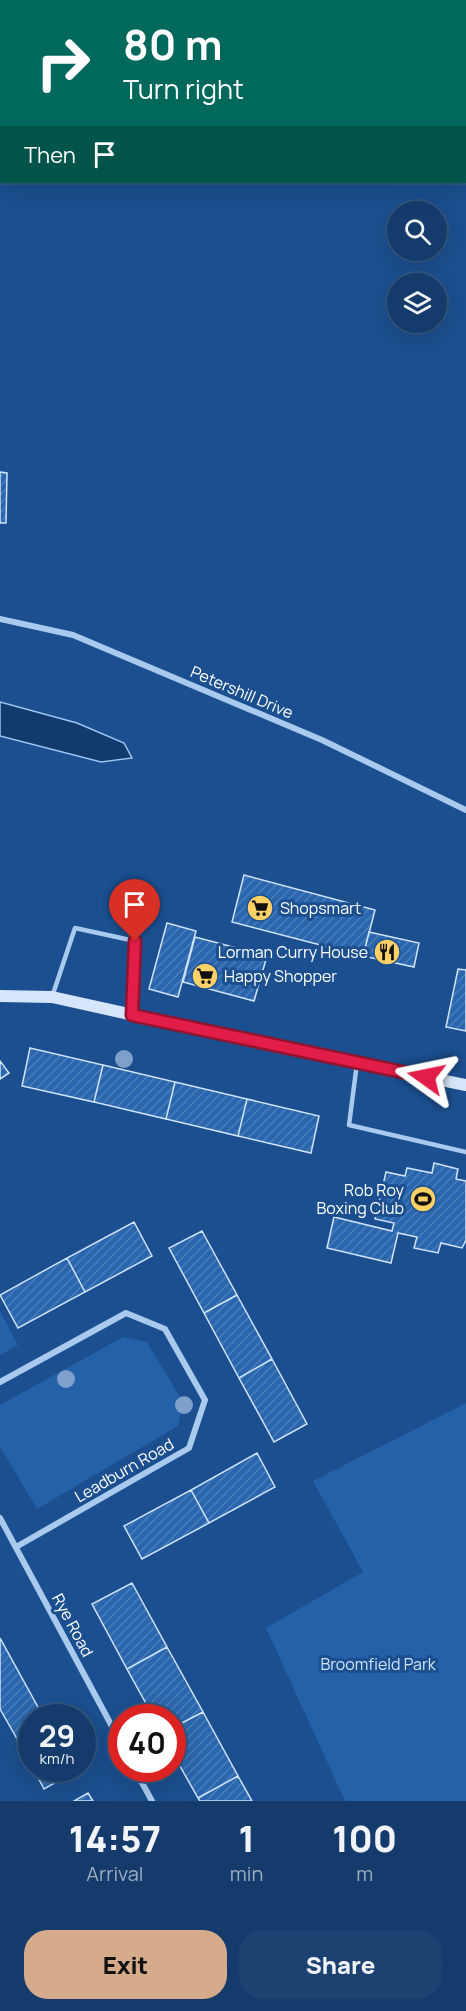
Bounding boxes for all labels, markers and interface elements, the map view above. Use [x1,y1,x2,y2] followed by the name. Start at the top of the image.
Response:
[123,15,223,73] text: 80 m
[24,24,102,102] icon: right
[123,70,244,107] text: Turn right
[88,138,121,171] icon: arrive
[24,140,76,170] text: Then
[387,201,447,333] map controls
[387,201,447,261] button: search
[387,273,447,333] button: layers
[187,660,297,724] street label: Petershill Drive
[109,879,160,941] pin
[118,888,151,921] icon: arrive
[245,893,275,923] supermarket icon: Shopsmart
[280,897,361,919] place label: Shopsmart
[372,937,402,967] restaurant icon: Lorman Curry House
[218,941,368,963] place label: Lorman Curry House
[190,961,220,991] supermarket icon: Happy Shopper
[224,965,337,987] place label: Happy Shopper
[394,1045,458,1109] position arrow
[316,1179,405,1219] place label: Rob Roy Boxing Club
[408,1184,438,1214] sports icon: Rob Roy Boxing Club
[70,1433,178,1507] street label: Leadburn Road
[47,1590,99,1660] street label: Rye Road
[320,1653,437,1675] park label: Broomfield Park
[108,1704,186,1782] speed limit sign: 40
[39,1715,75,1756] text: 29
[40,1748,74,1769] text: km/h
[69,1814,161,1863] text: 14:57
[238,1814,255,1863] text: 1
[332,1814,397,1863] text: 100
[86,1860,143,1887] text: Arrival
[230,1860,263,1887] text: min
[356,1860,373,1887] text: m
[24,1930,227,1999] button: Exit
[239,1930,442,1999] button: Share

